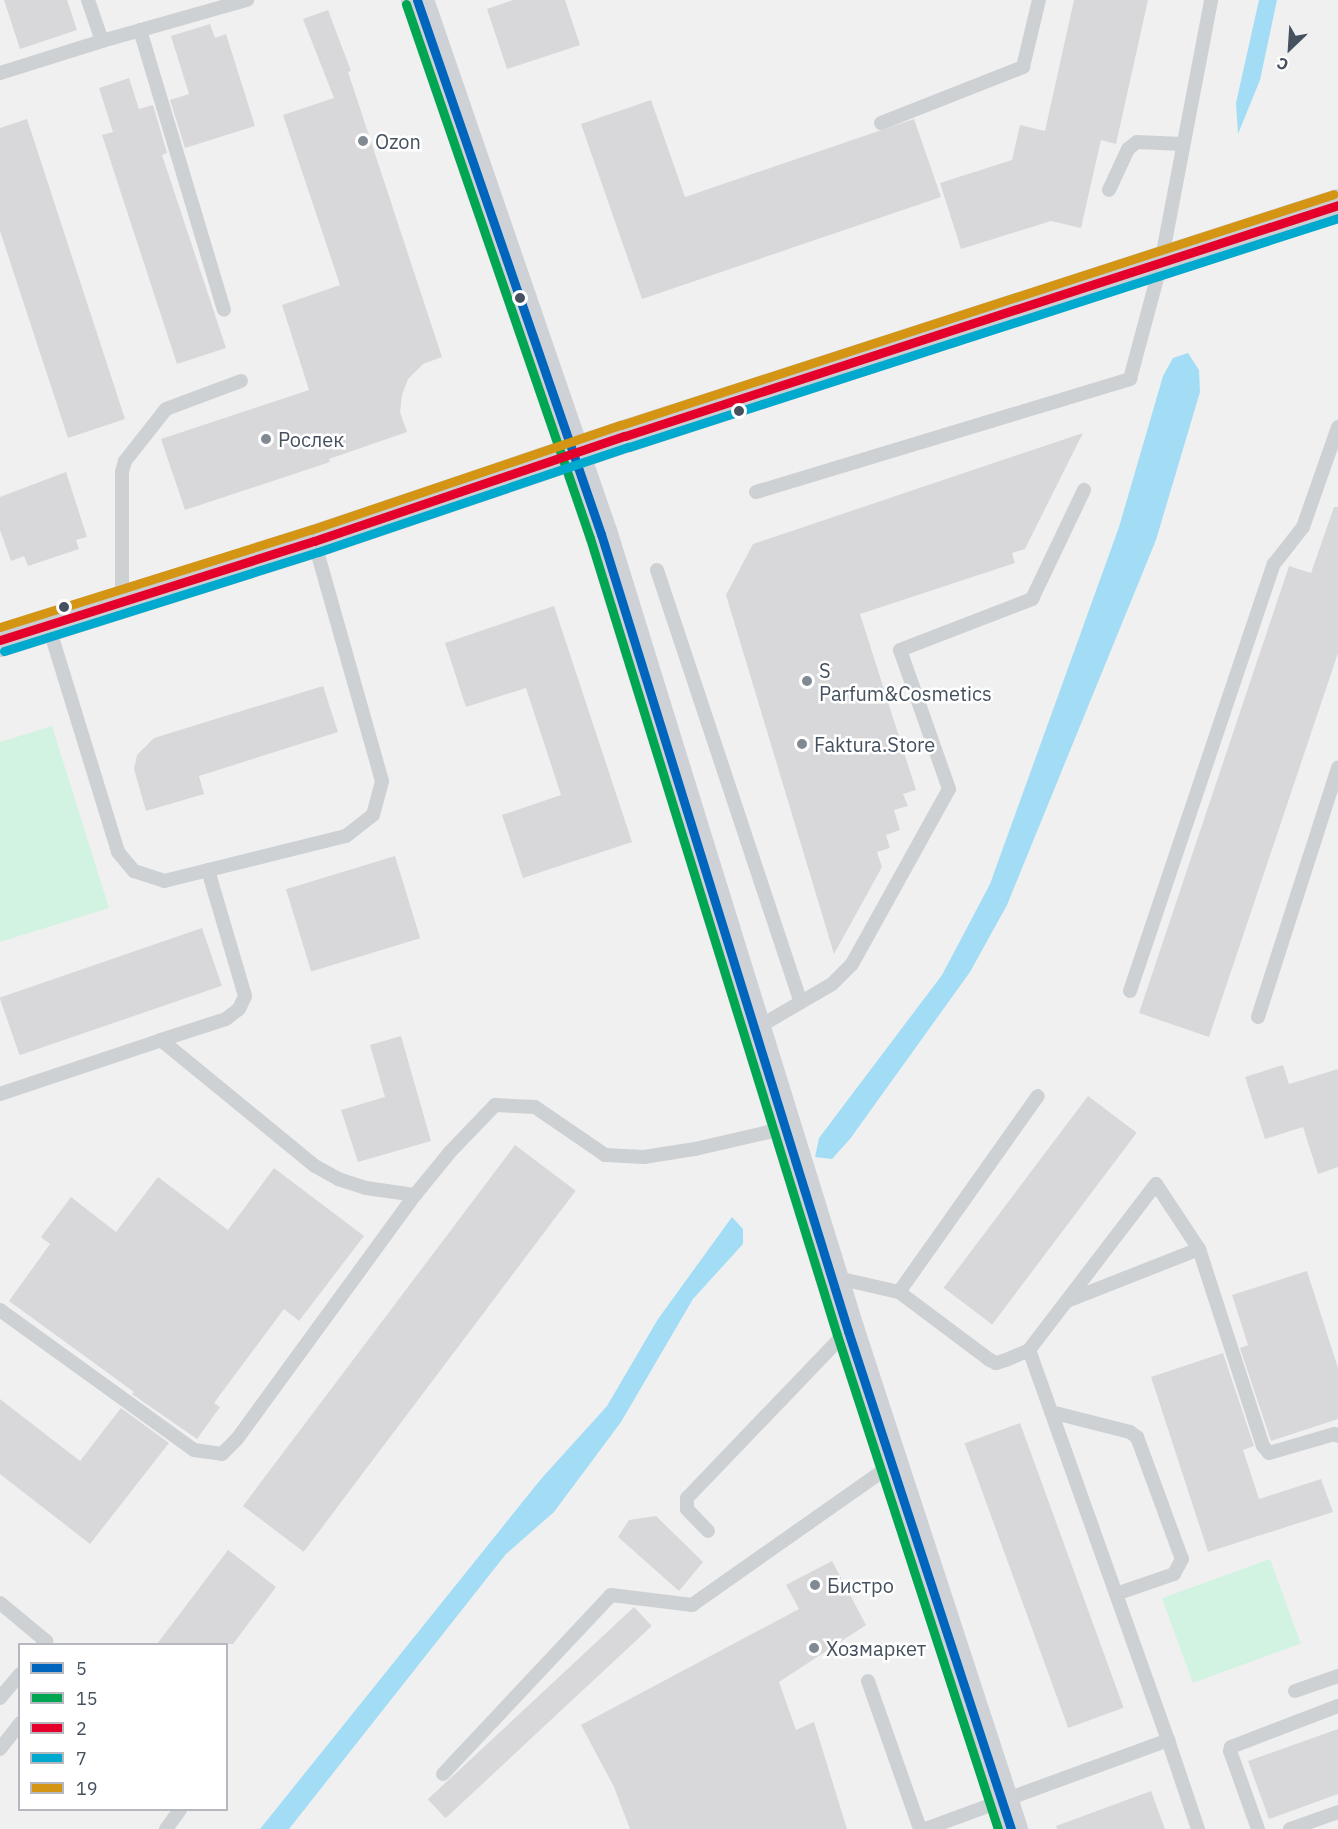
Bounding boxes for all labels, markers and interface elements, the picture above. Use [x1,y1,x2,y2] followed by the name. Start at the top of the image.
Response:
[1260,18,1320,78] north arrow
[1273,53,1291,76] text: С
[375,129,421,153] place label: Ozon
[356,134,370,148] marker: Ozon
[514,292,526,304] unlabelled marker
[733,405,745,417] unlabelled marker
[278,427,344,451] place label: Рослек
[259,432,273,446] marker: Рослек
[58,601,70,613] unlabelled marker
[819,658,992,705] place label: S Parfum&Cosmetics
[800,674,814,688] marker: S Parfum&Cosmetics
[814,732,935,756] place label: Faktura.Store
[795,737,809,751] marker: Faktura.Store
[827,1573,894,1597] place label: Бистро
[808,1578,822,1592] marker: Бистро
[826,1636,926,1660] place label: Хозмаркет
[807,1641,821,1655] marker: Хозмаркет
[18,1643,228,1811] legend
[76,1657,87,1680] text: 5
[76,1687,98,1710] text: 15
[76,1717,87,1740] text: 2
[76,1747,87,1770] text: 7
[76,1777,98,1800] text: 19

